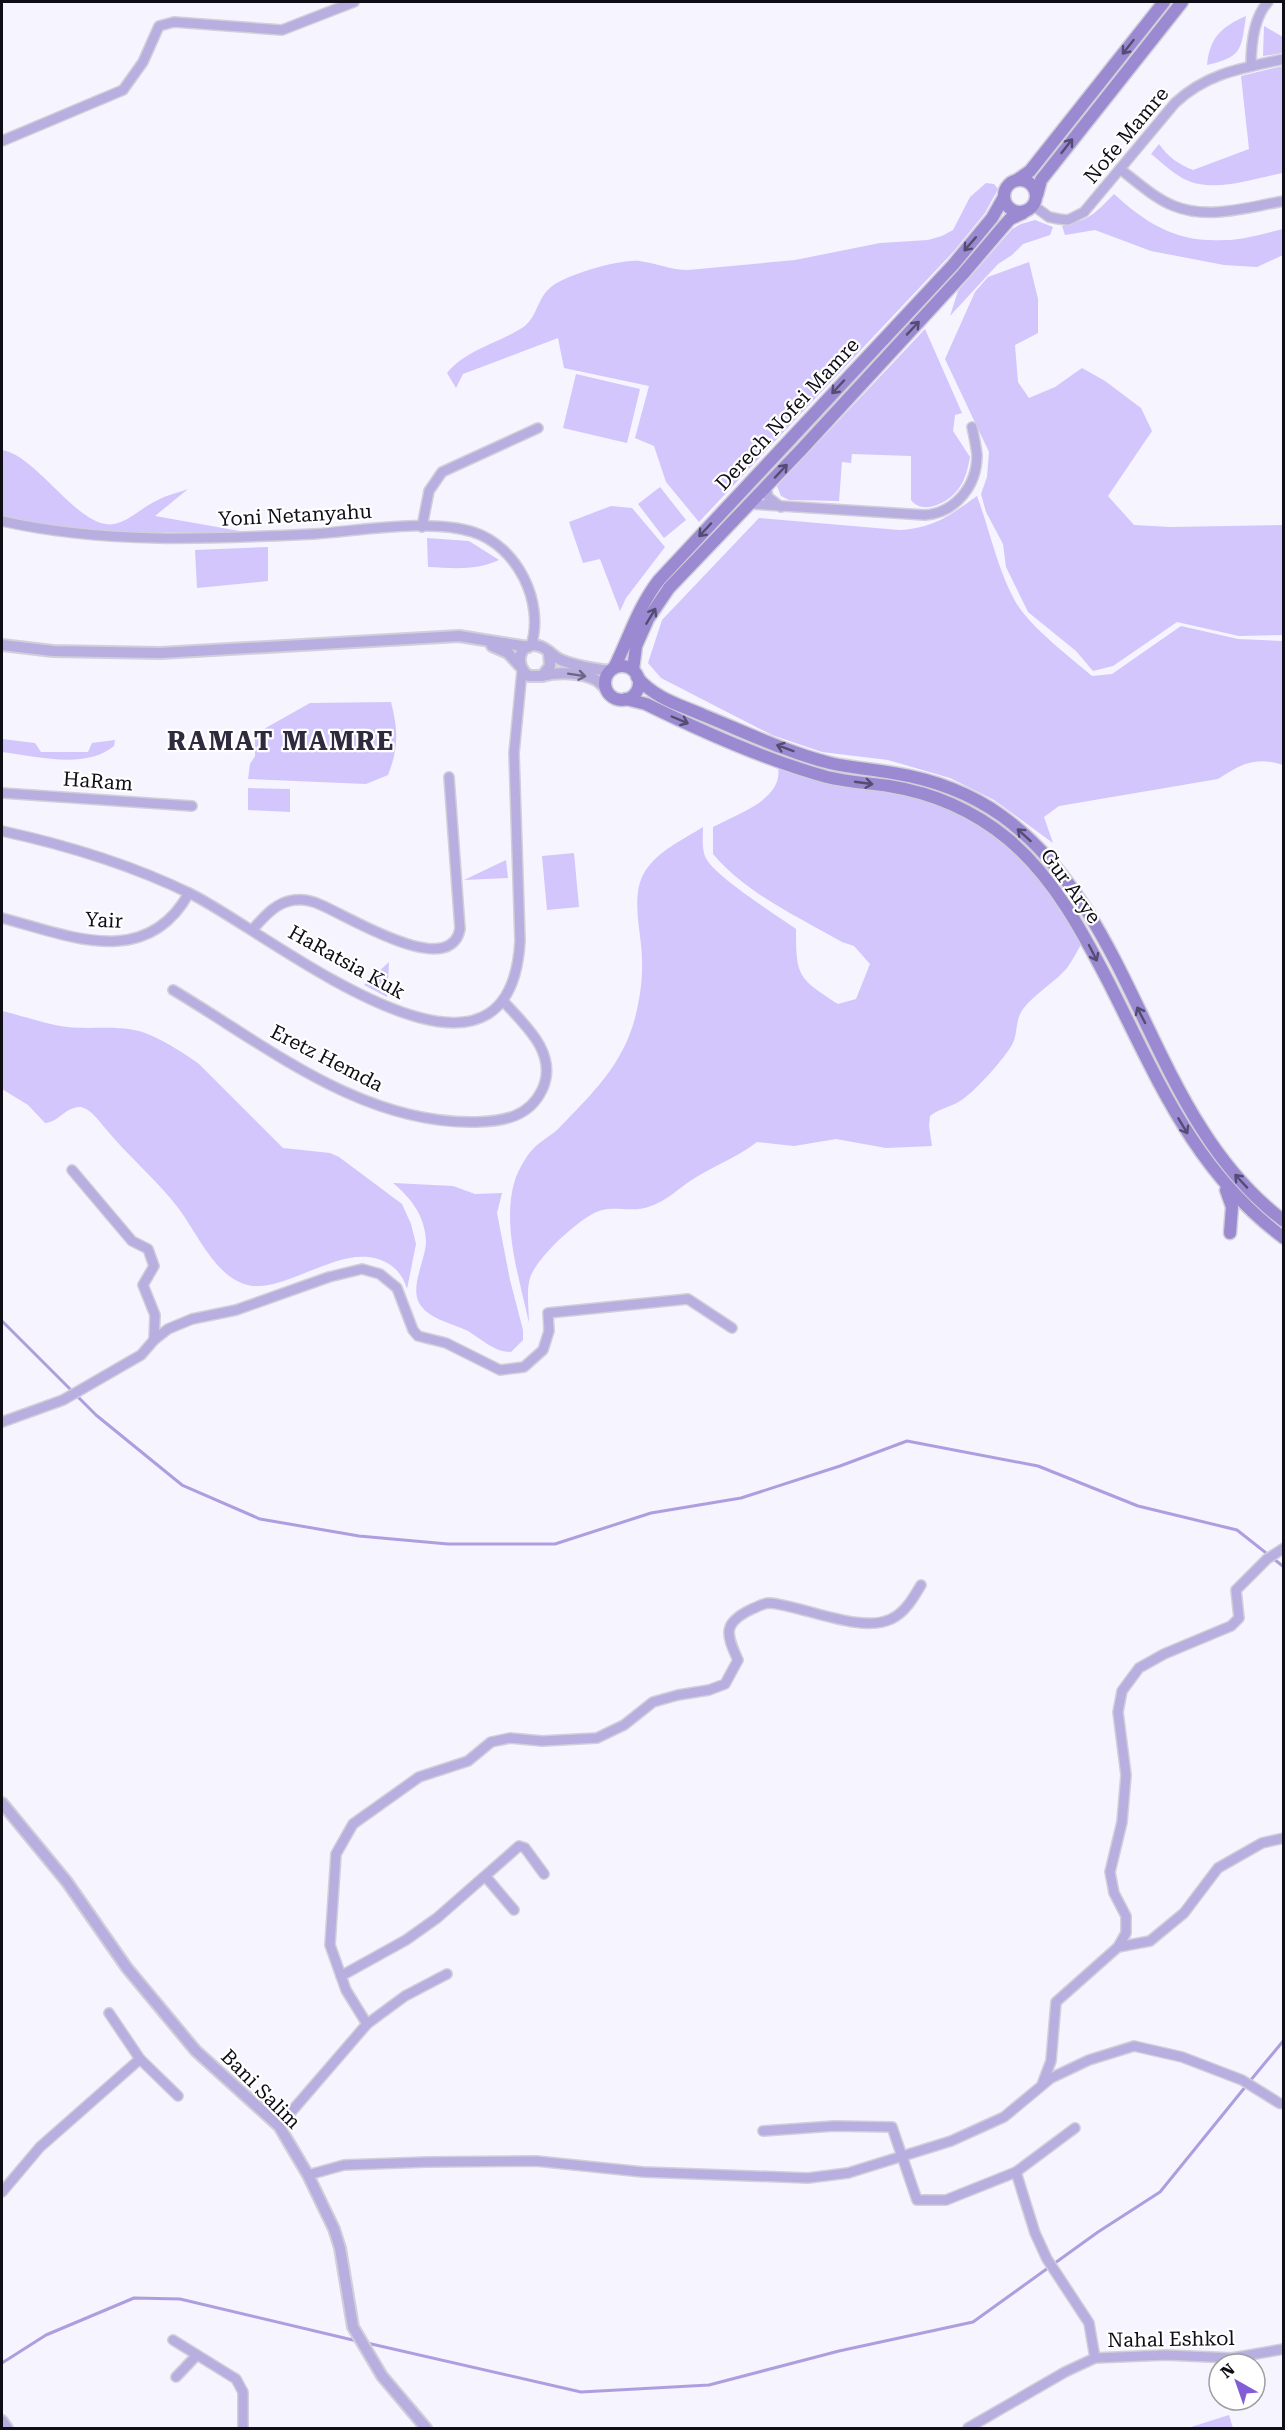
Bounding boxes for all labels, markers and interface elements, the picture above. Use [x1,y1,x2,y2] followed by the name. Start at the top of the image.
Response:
[1121,39,1134,55] one-way arrow
[1079,82,1173,188] street label: Nofe Mamre
[1061,138,1074,154] one-way arrow
[964,236,977,252] one-way arrow
[906,321,920,336] one-way arrow
[710,333,864,495] street label: Derech Nofei Mamre
[831,380,845,395] one-way arrow
[774,464,788,479] one-way arrow
[218,499,373,531] street label: Yoni Netanyahu
[698,522,712,537] one-way arrow
[645,608,657,625] one-way arrow
[566,670,586,681] one-way arrow
[671,715,689,727] one-way arrow
[167,726,395,756] district label: RAMAT MAMRE
[776,742,795,753] one-way arrow
[62,767,134,795] street label: HaRam
[854,777,874,788] one-way arrow
[1017,828,1032,842] one-way arrow
[1036,844,1106,928] street label: Gur Arye
[85,907,123,933] street label: Yair
[284,920,410,1004] street label: HaRatsia Kuk
[1088,943,1100,961] one-way arrow
[1134,1006,1146,1024] one-way arrow
[267,1019,388,1097] street label: Eretz Hemda
[1177,1117,1189,1134] one-way arrow
[1234,1174,1248,1189] one-way arrow
[216,2044,306,2134] street label: Bani Salim
[1107,2326,1235,2352] street label: Nahal Eshkol
[1207,2352,1267,2412] north arrow
[1217,2360,1239,2382] text: N

